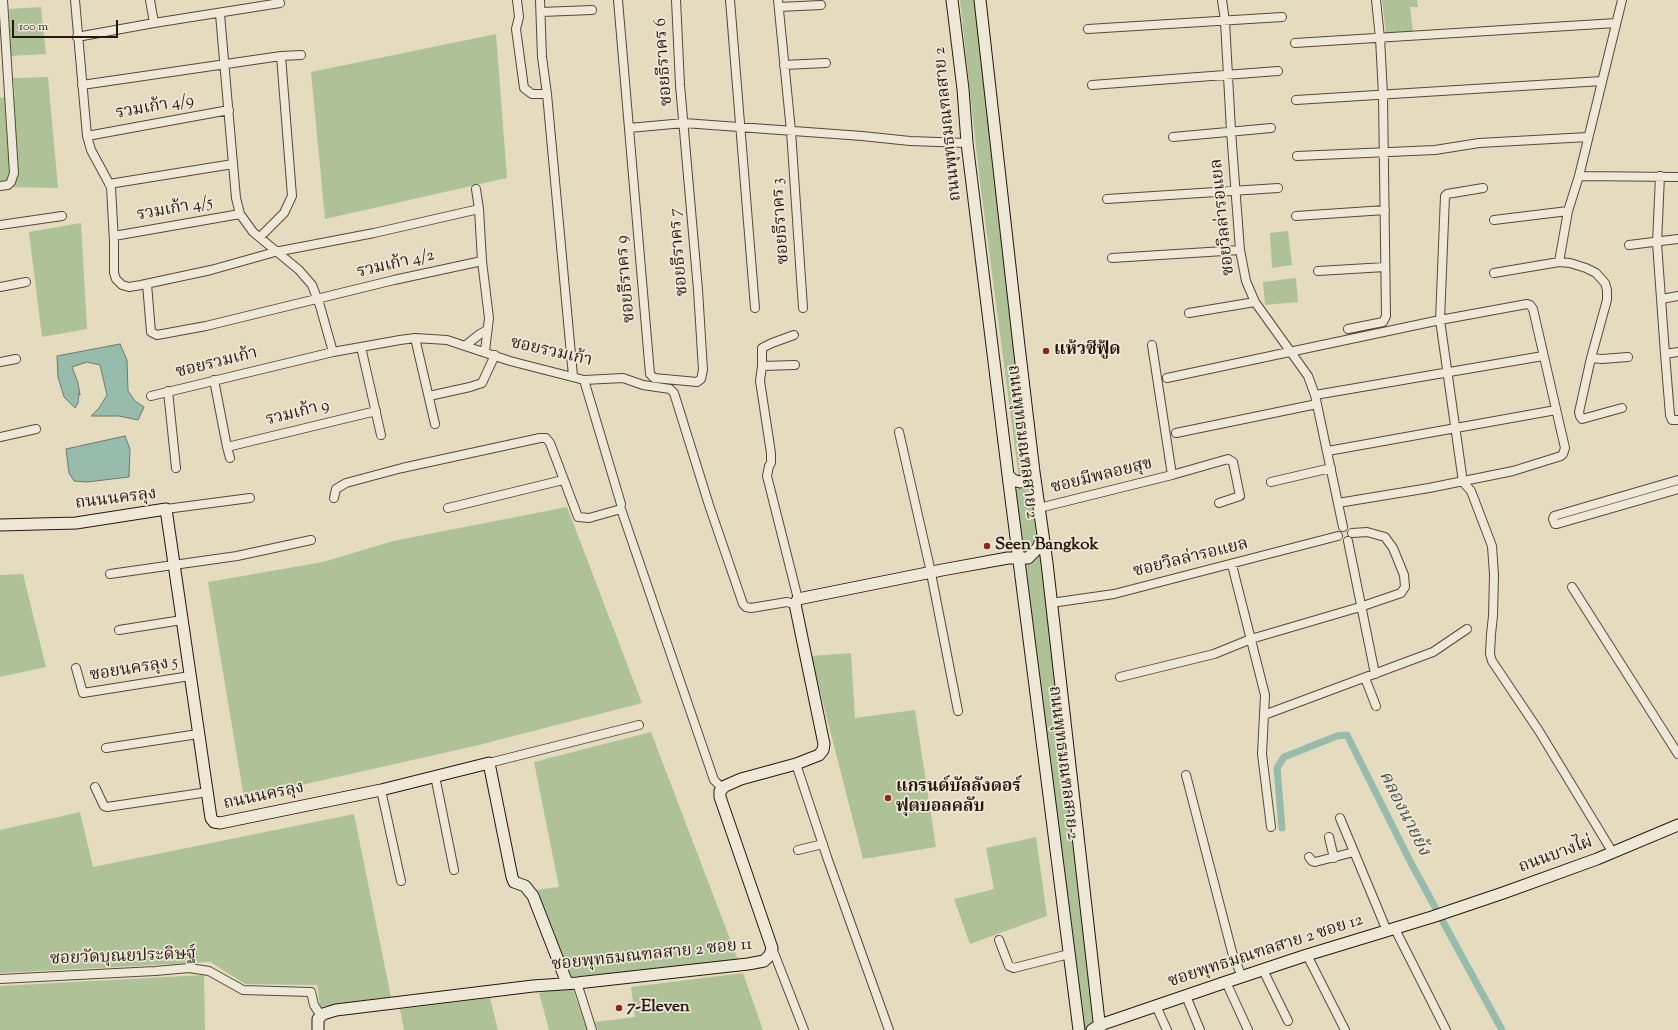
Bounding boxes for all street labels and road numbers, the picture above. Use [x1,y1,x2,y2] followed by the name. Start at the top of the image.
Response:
[652,17,678,107] street label: ซอยธีราคร 6
[931,46,967,202] street label: ถนนพุทธมณฑลสาย 2
[114,91,196,125] street label: รวมเก้า 4/9
[1208,157,1240,277] street label: ซอยวิลล่ารอแยล
[769,177,795,265] street label: ซอยธีราคร 3
[135,193,215,227] street label: รวมเก้า 4/5
[666,207,694,297] street label: ซอยธีราคร 7
[613,234,641,324] street label: ซอยธีราคร 9
[355,246,437,284] street label: รวมเก้า 4/2
[508,334,594,372] street label: ซอยรวมเก้า
[174,344,260,384] street label: ซอยรวมเก้า
[1001,364,1041,520] street label: ถนนพุทธมณฑลสาย 2
[264,396,332,432] street label: รวมเก้า 9
[1049,455,1155,499] street label: ซอยมีพลอยสุข
[74,485,158,515] street label: ถนนนครลุง
[1131,535,1251,583] street label: ซอยวิลล่ารอแยล
[88,653,180,687] street label: ซอยนครลุง 5
[1042,685,1082,841] street label: ถนนพุทธมณฑลสาย 2
[222,779,306,815] street label: ถนนนครลุง
[1516,833,1596,879] street label: ถนนบางไผ่
[1166,911,1366,993] street label: ซอยพุทธมณฑลสาย 2 ซอย 12
[551,935,753,977] street label: ซอยพุทธมณฑลสาย 2 ซอย 11
[50,945,196,971] street label: ซอยวัดบุณยประดิษฐ์

